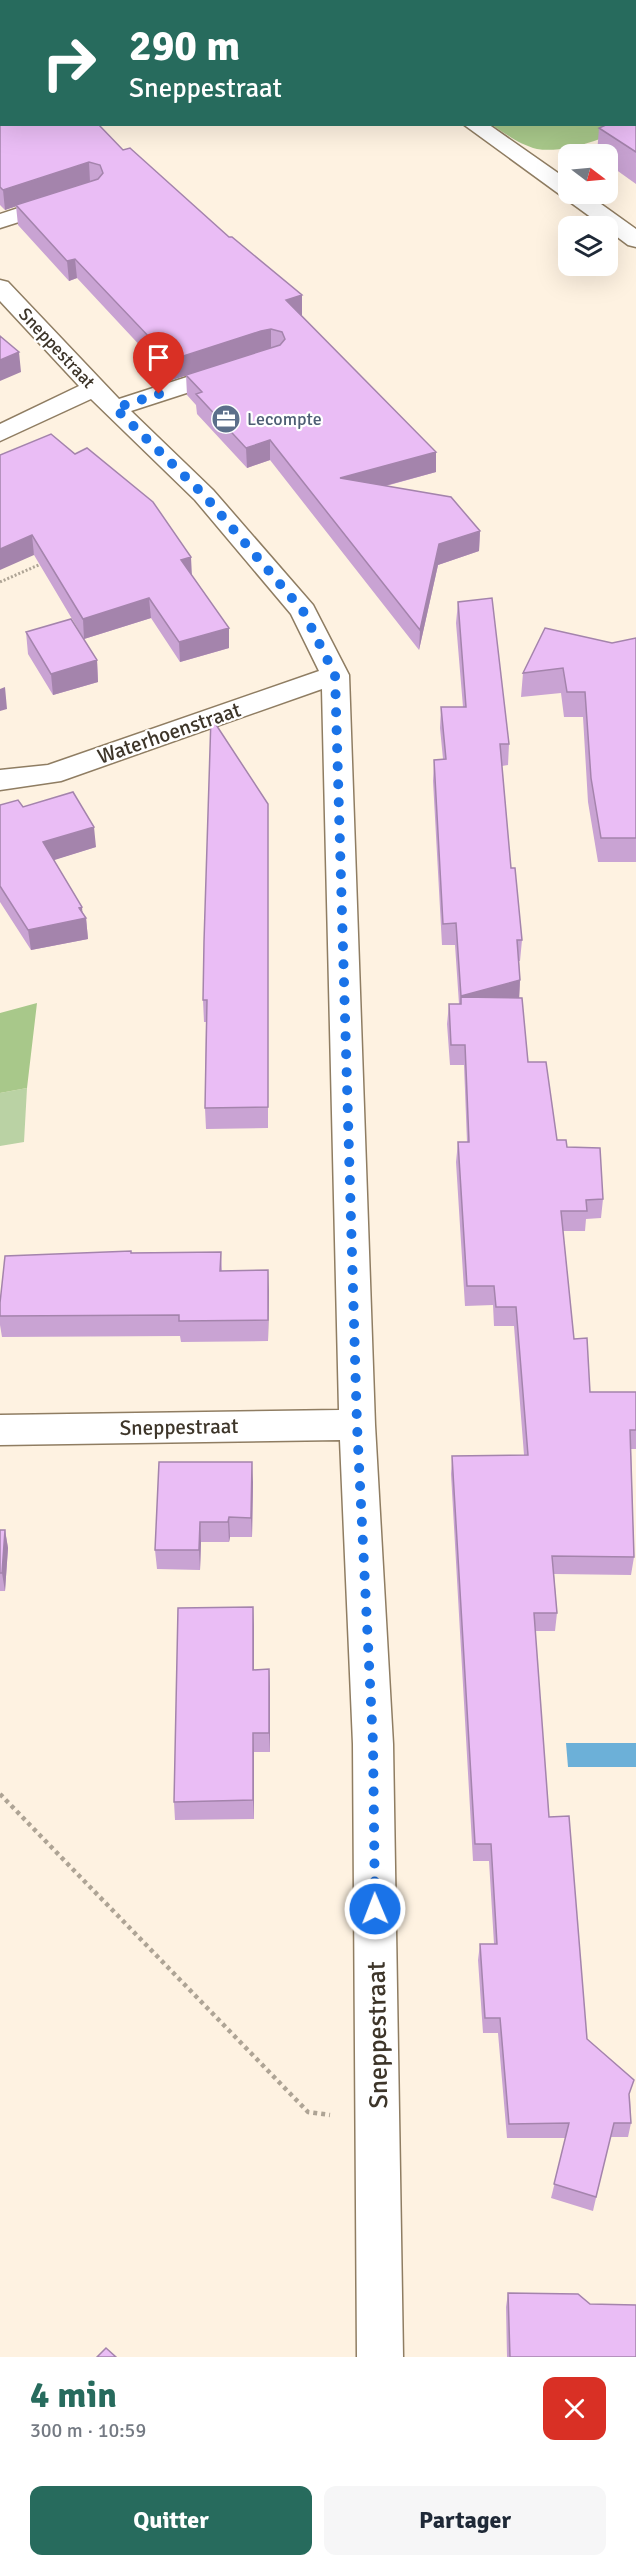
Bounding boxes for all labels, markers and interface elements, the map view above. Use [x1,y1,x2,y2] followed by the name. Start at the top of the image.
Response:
[129,21,240,72] text: 290 m
[30,24,108,102] icon: right
[129,72,282,105] text: Sneppestraat
[558,144,618,204] north arrow
[558,144,618,276] map controls
[558,216,618,276] button: layers
[14,303,100,393] street label: Sneppestraat
[133,332,184,394] pin
[142,341,175,374] icon: arrive
[210,403,242,435] office icon: Lecompte
[247,408,322,430] place label: Lecompte
[94,696,244,770] street label: Waterhoenstraat
[119,1413,239,1441] street label: Sneppestraat
[343,1877,407,1941] position arrow
[361,1961,395,2109] street label: Sneppestraat
[30,2373,117,2418] text: 4 min
[543,2377,606,2440] button: close
[30,2418,146,2443] text: 300 m · 10:59
[30,2486,312,2555] button: Quitter
[324,2486,606,2555] button: Partager

